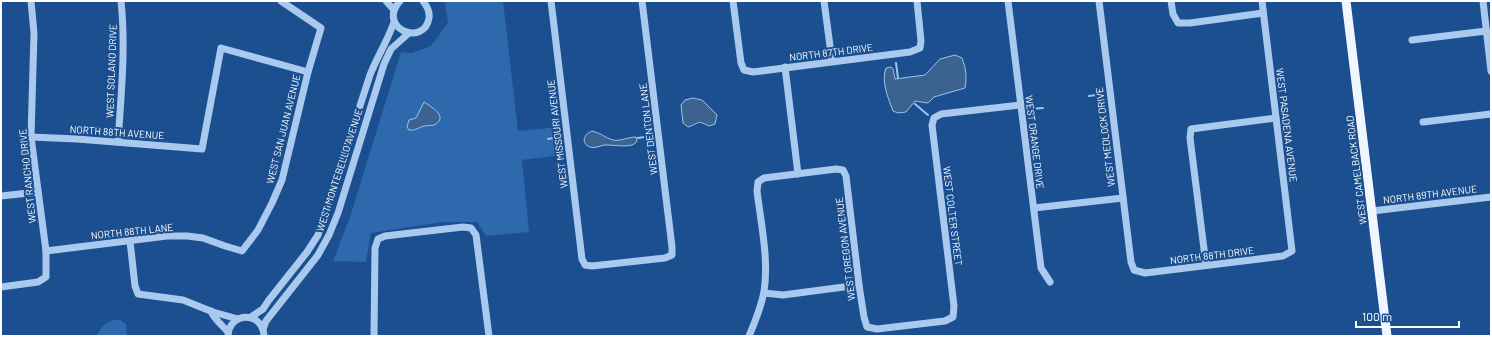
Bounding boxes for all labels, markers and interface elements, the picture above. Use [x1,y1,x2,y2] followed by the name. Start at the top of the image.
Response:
[103,24,119,118] street label: WEST SOLANO DRIVE
[788,41,874,63] street label: NORTH 87TH DRIVE
[1274,67,1300,183] street label: WEST PASADENA AVENUE
[264,73,302,185] street label: WEST SAN JUAN AVENUE
[544,79,570,189] street label: WEST MISSOURI AVENUE
[636,83,660,175] street label: WEST DENTON LANE
[1093,87,1117,187] street label: WEST MEDLOCK DRIVE
[1023,94,1047,190] street label: WEST ORANGE DRIVE
[313,107,365,233] street label: WEST MONTEBELLO AVENUE
[1343,115,1369,225] street label: WEST CAMELBACK ROAD
[69,123,165,141] street label: NORTH 88TH AVENUE
[16,128,38,224] street label: WEST RANCHO DRIVE
[941,166,965,267] street label: WEST COLTER STREET
[1382,182,1478,206] street label: NORTH 89TH AVENUE
[833,197,857,301] street label: WEST OREGON AVENUE
[90,221,174,241] street label: NORTH 88TH LANE
[1169,244,1255,266] street label: NORTH 88TH DRIVE
[1356,303,1459,329] scale bar
[1362,309,1392,323] text: 100 m

